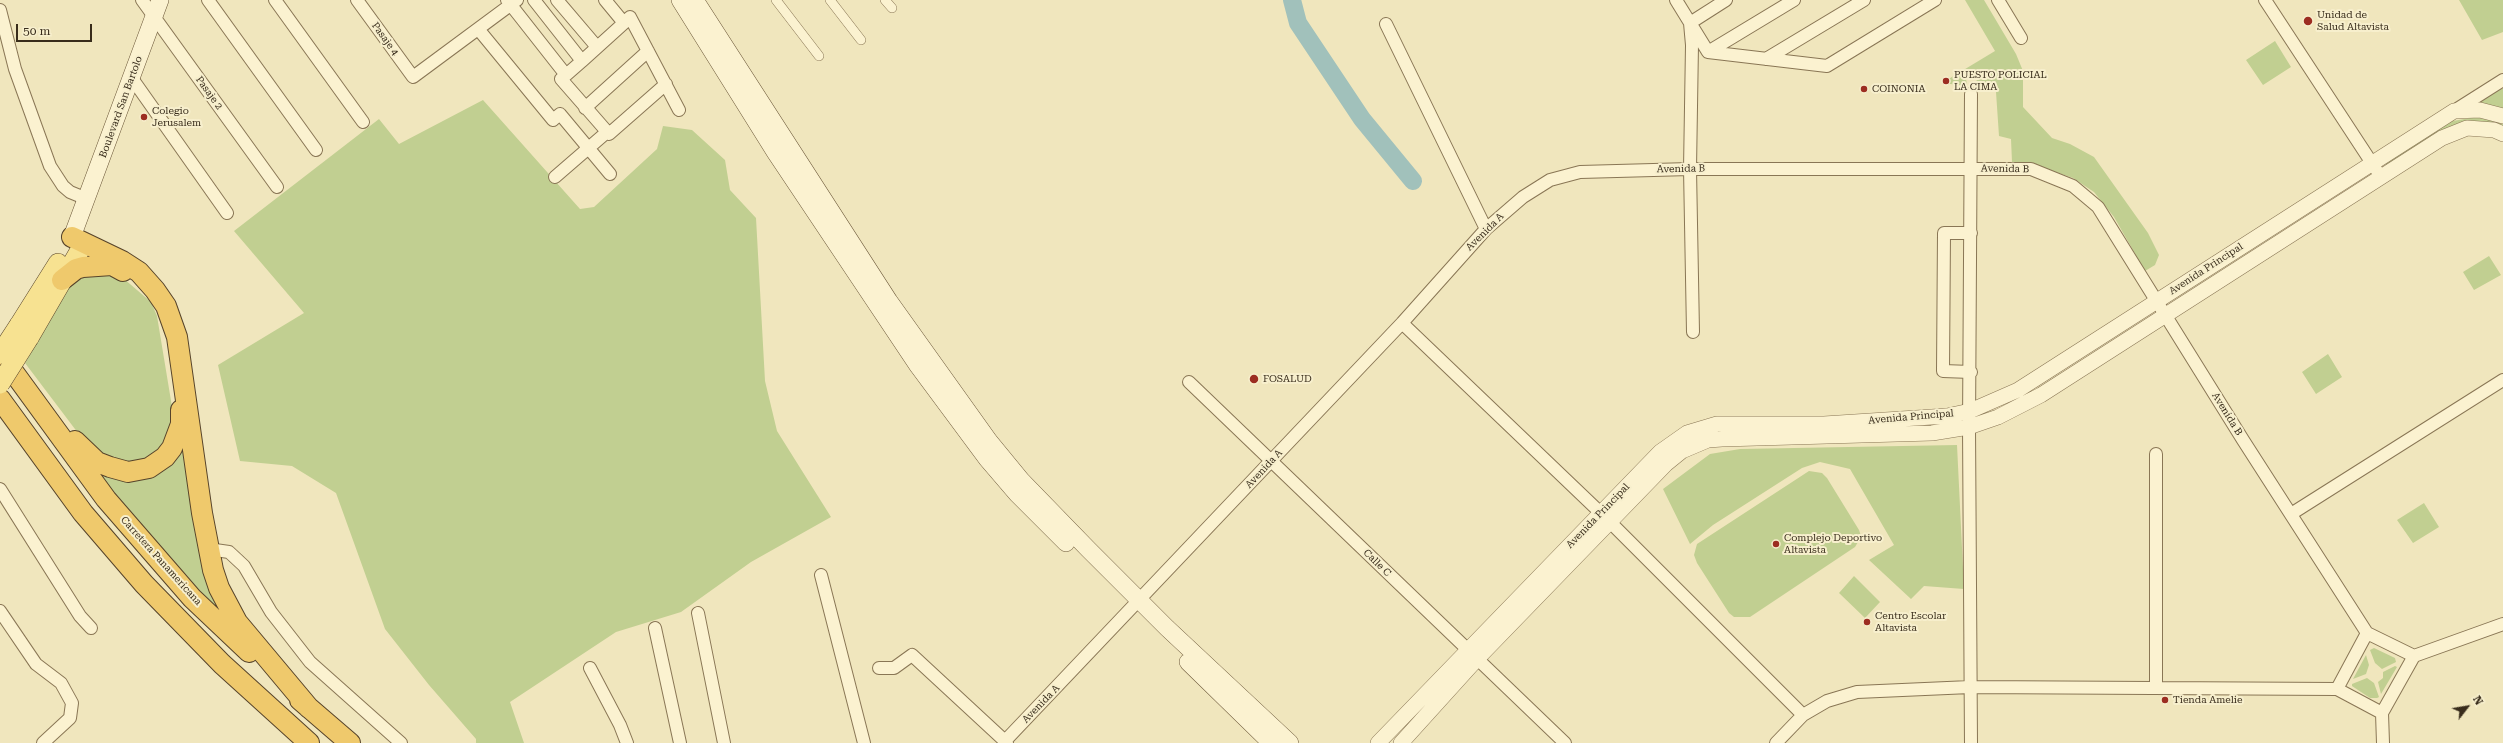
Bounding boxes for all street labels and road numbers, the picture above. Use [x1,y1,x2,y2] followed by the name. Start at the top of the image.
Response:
[369,20,401,58] street label: Pasaje 4
[97,54,145,160] street label: Boulevard San Bartolo
[193,74,225,112] street label: Pasaje 2
[1657,163,1705,175] street label: Avenida B
[1981,163,2029,175] street label: Avenida B
[1464,211,1506,253] street label: Avenida A
[2167,241,2245,297] street label: Avenida Principal
[2209,390,2245,438] street label: Avenida B
[1868,407,1954,427] street label: Avenida Principal
[1243,447,1285,491] street label: Avenida A
[1564,481,1632,551] street label: Avenida Principal
[118,514,204,608] street label: Carretera Panamericana
[1361,547,1393,579] street label: Calle C
[1020,682,1062,726] street label: Avenida A

